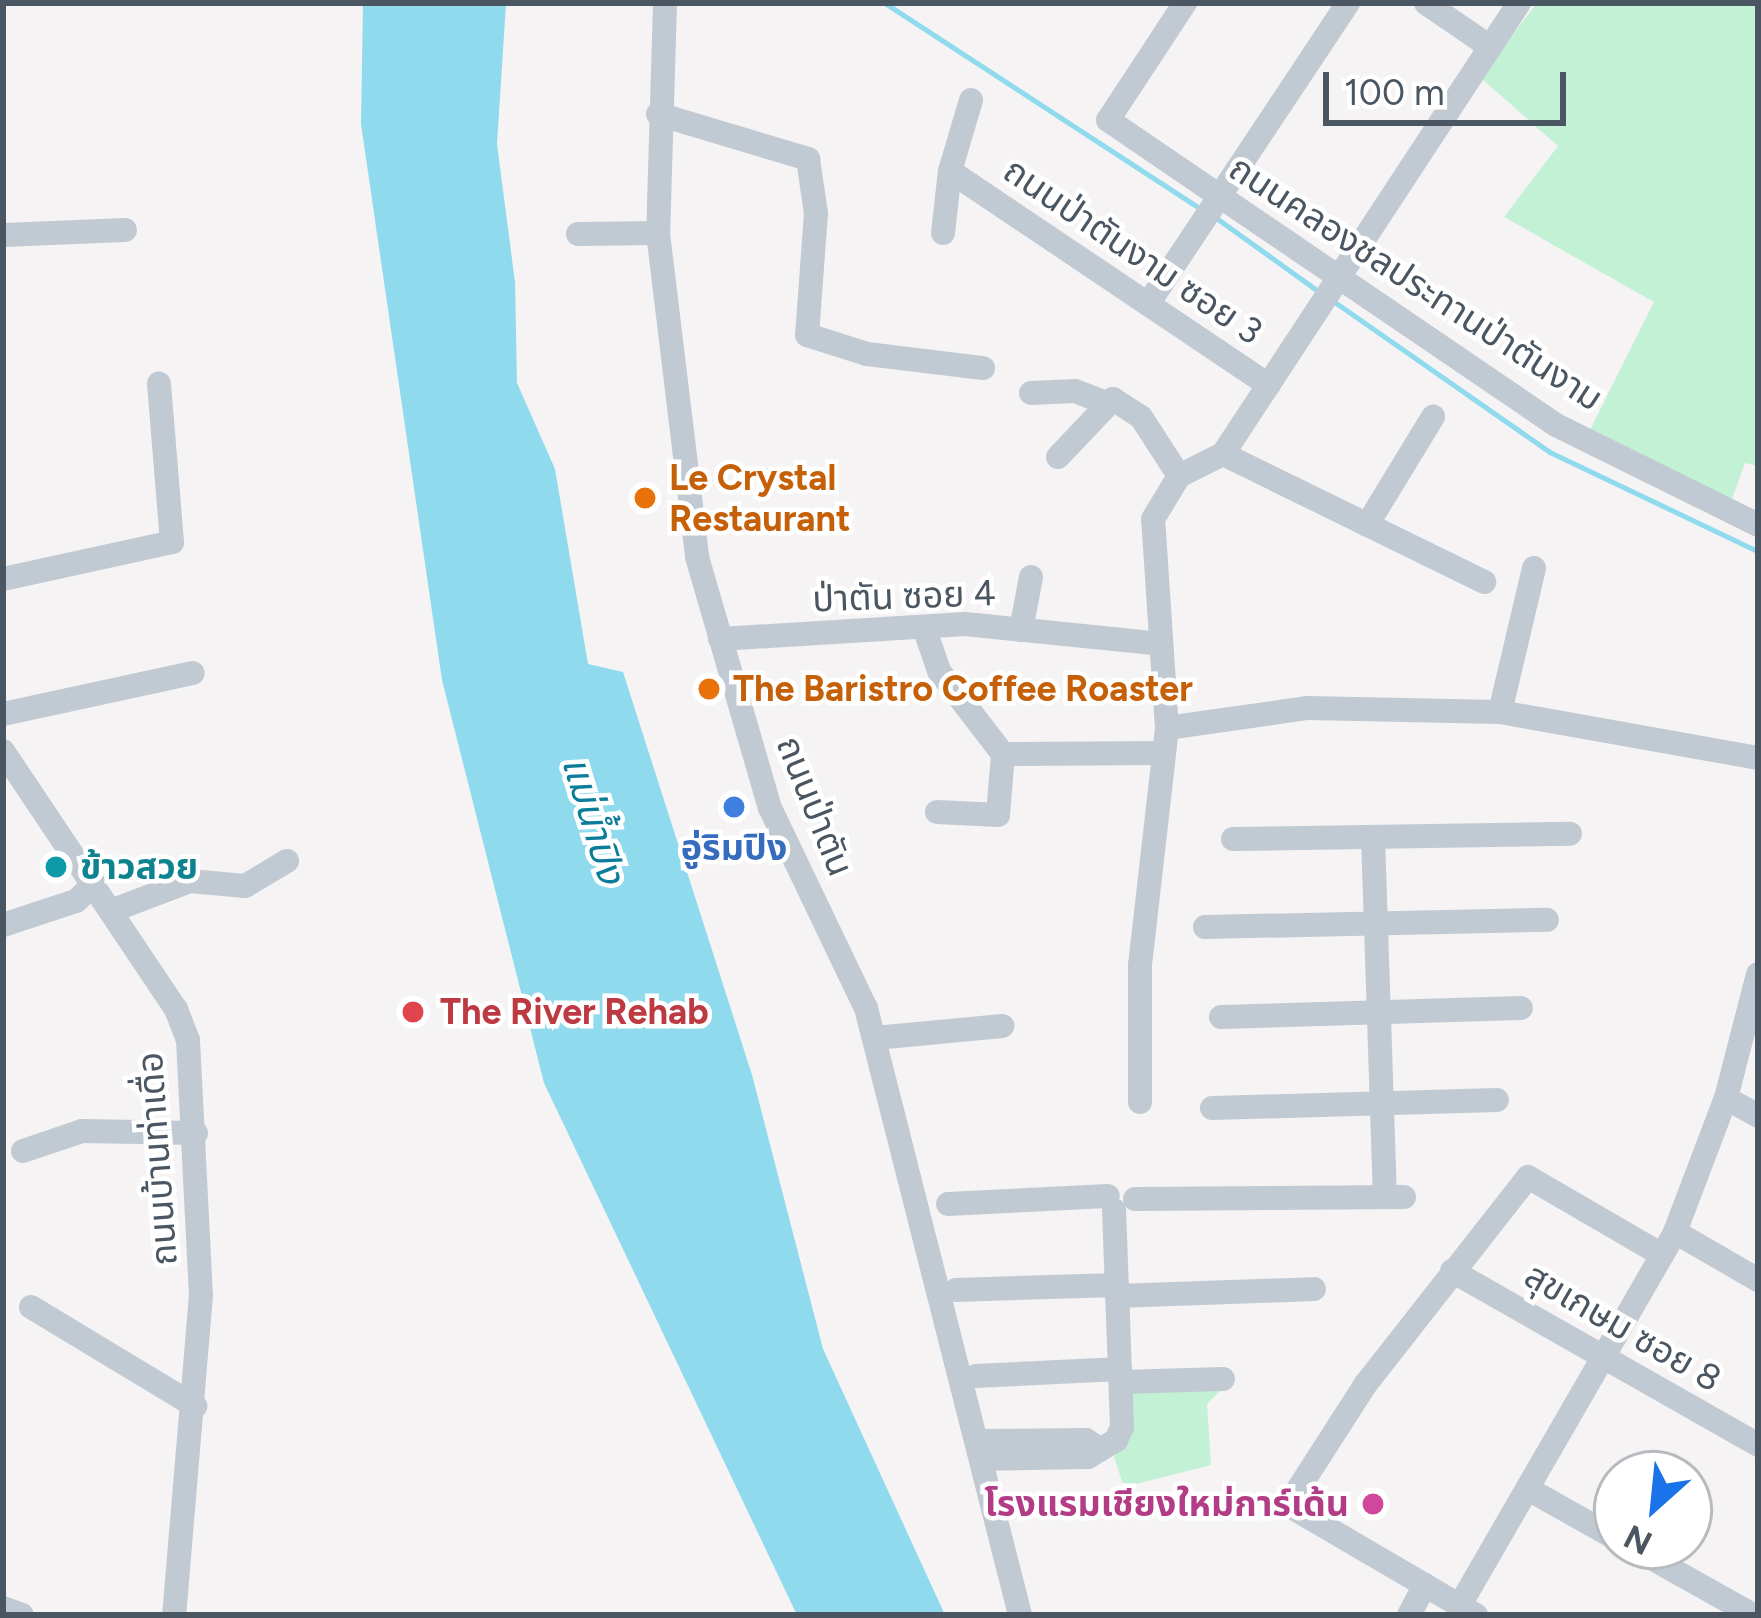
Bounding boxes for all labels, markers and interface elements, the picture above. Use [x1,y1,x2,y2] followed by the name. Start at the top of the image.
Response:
[1329,48,1572,122] scale bar
[1344,71,1445,114] text: 100 m
[1221,146,1611,420] street label: ถนนคลองชลประทานป่าตันงาม
[995,148,1271,354] street label: ถนนป่าตันงาม ซอย 3
[669,455,850,540] place label: Le Crystal Restaurant
[632,485,658,511] marker: Le Crystal Restaurant
[812,571,996,621] street label: ป่าตัน ซอย 4
[733,667,1193,711] place label: The Baristro Coffee Roaster
[696,676,722,702] marker: The Baristro Coffee Roaster
[767,730,863,882] street label: ถนนป่าตัน
[552,751,634,889] water label: แม่น้ำปิง
[721,794,747,820] marker: อู่ริมปิง
[681,826,787,870] place label: อู่ริมปิง
[80,845,198,889] place label: ข้าวสวย
[43,854,69,880] marker: ข้าวสวย
[440,990,709,1034] place label: The River Rehab
[397,996,429,1028] marker: The River Rehab
[128,1051,186,1267] street label: ถนนบ้านท่าเดื่อ
[1517,1253,1729,1401] street label: สุขเกษม ซอย 8
[1593,1450,1713,1570] north arrow
[984,1482,1349,1526] place label: โรงแรมเชียงใหม่การ์เด้น
[1360,1491,1386,1517] marker: โรงแรมเชียงใหม่การ์เด้น
[1618,1517,1658,1563] text: N

